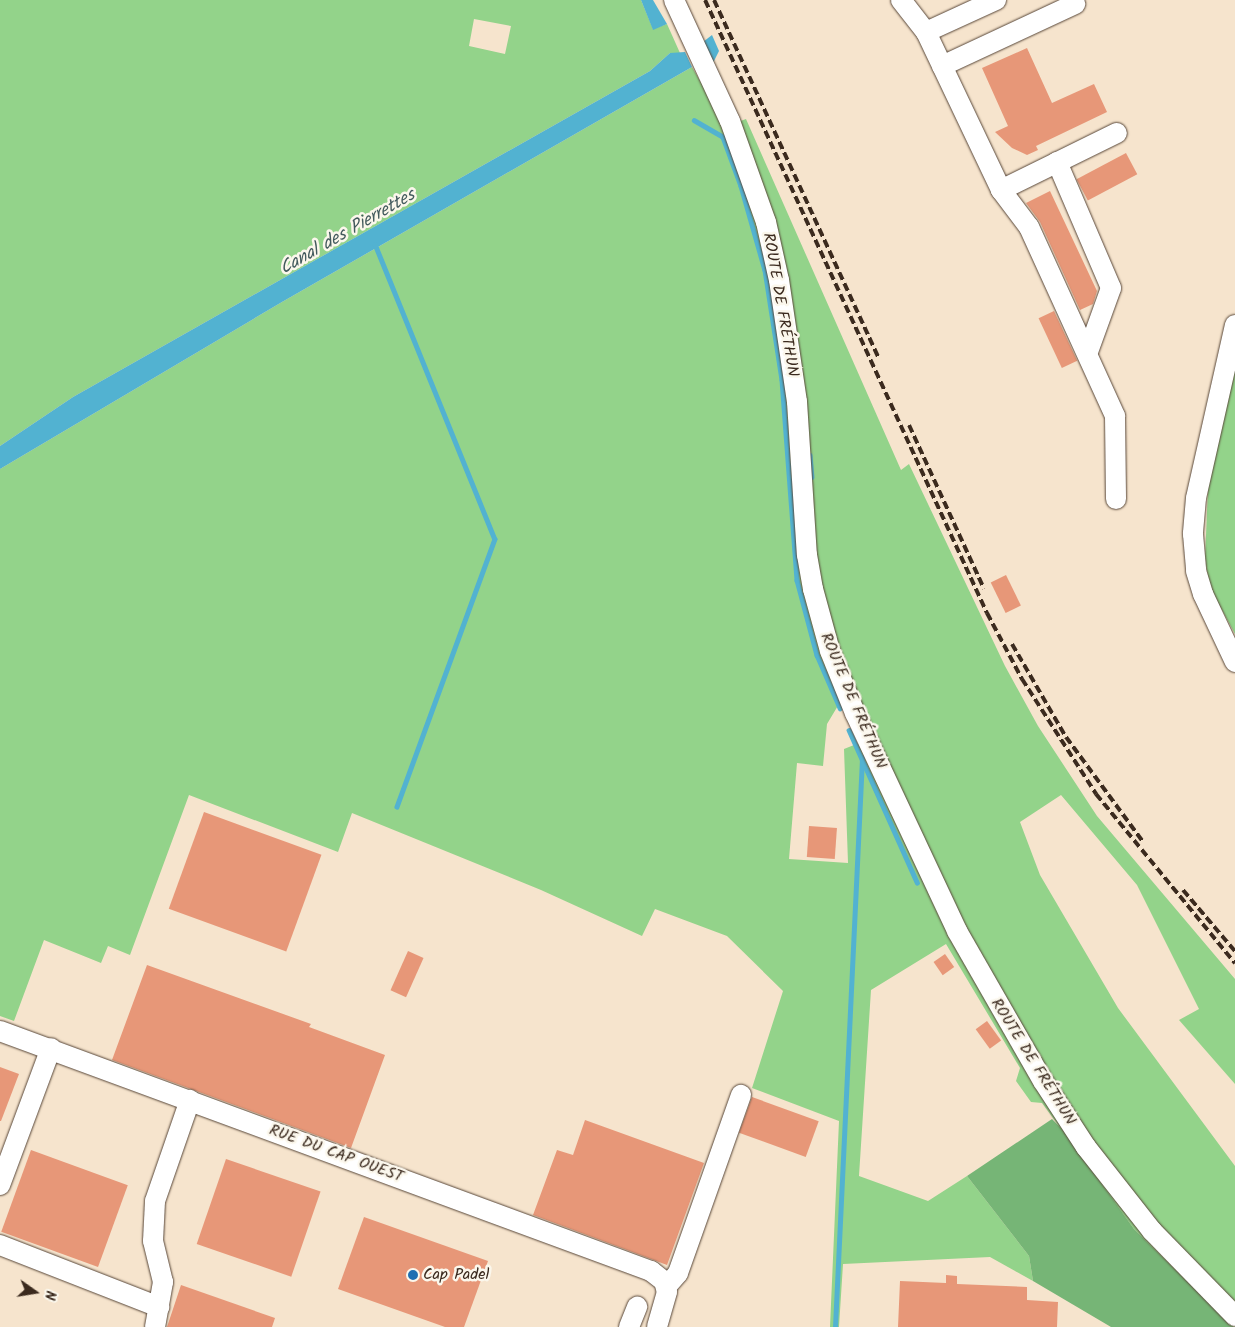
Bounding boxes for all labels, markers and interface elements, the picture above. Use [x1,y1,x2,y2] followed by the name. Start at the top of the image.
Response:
[276,185,420,281] water label: Canal des Pierrettes
[758,231,802,379] street label: ROUTE DE FRÉTHUN
[816,630,890,772] street label: ROUTE DE FRÉTHUN
[986,995,1080,1129] street label: ROUTE DE FRÉTHUN
[266,1121,406,1187] street label: RUE DU CAP OUEST
[423,1265,489,1285] place label: Cap Padel
[10,1267,60,1317] north arrow
[407,1269,419,1281] marker: Cap Padel
[38,1289,61,1302] text: N

